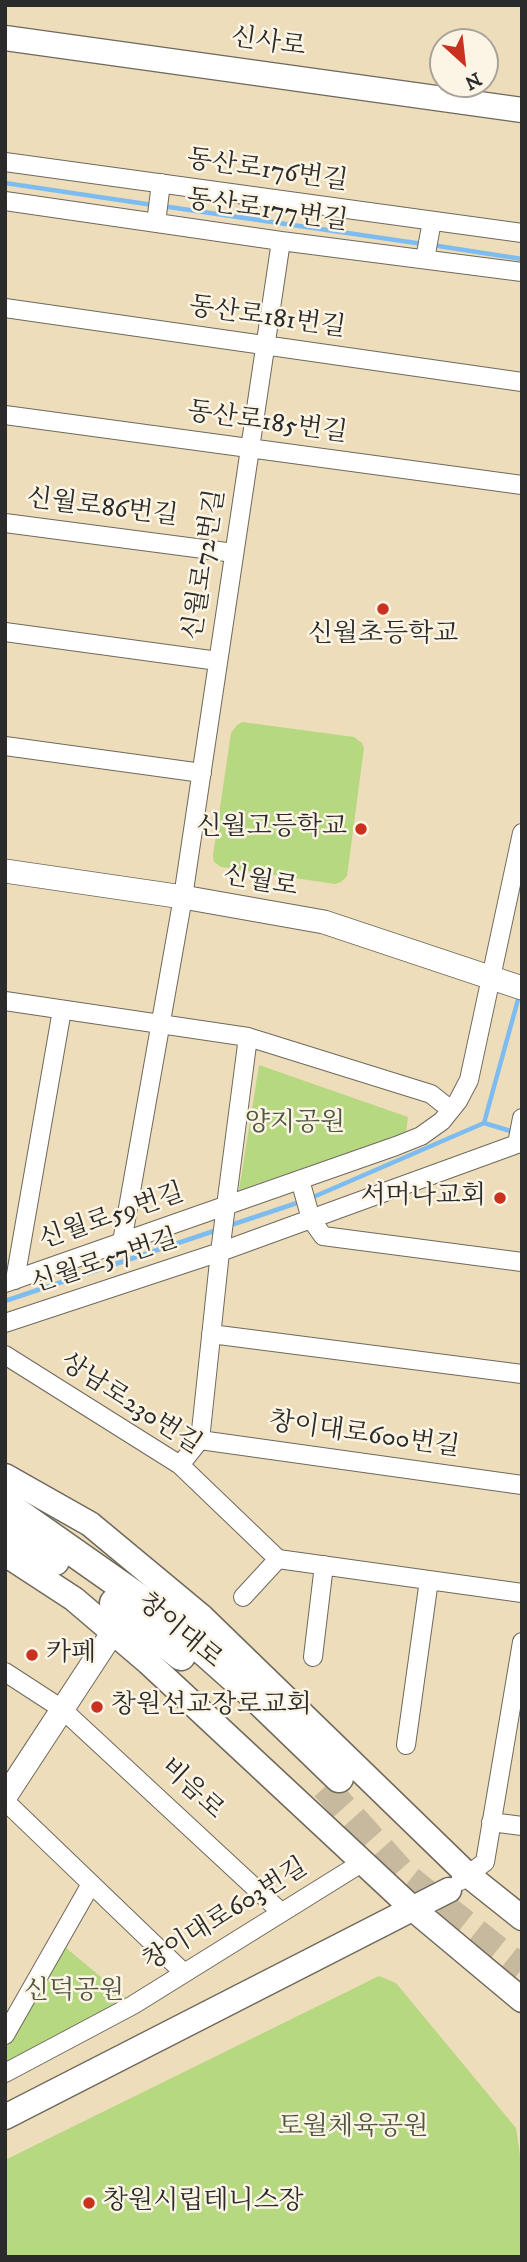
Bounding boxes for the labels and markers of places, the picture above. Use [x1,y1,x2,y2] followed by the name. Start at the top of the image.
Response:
[375,601,391,617] marker: 신월초등학교
[308,620,458,652] place label: 신월초등학교
[196,813,347,845] place label: 신월고등학교
[353,821,369,837] marker: 신월고등학교
[360,1182,486,1214] place label: 서머나교회
[492,1190,508,1206] marker: 서머나교회
[46,1639,96,1671] place label: 카페
[24,1647,40,1663] marker: 카페
[111,1691,312,1723] place label: 창원선교장로교회
[89,1699,105,1715] marker: 창원선교장로교회
[103,2187,304,2219] place label: 창원시립테니스장
[81,2195,97,2211] marker: 창원시립테니스장

